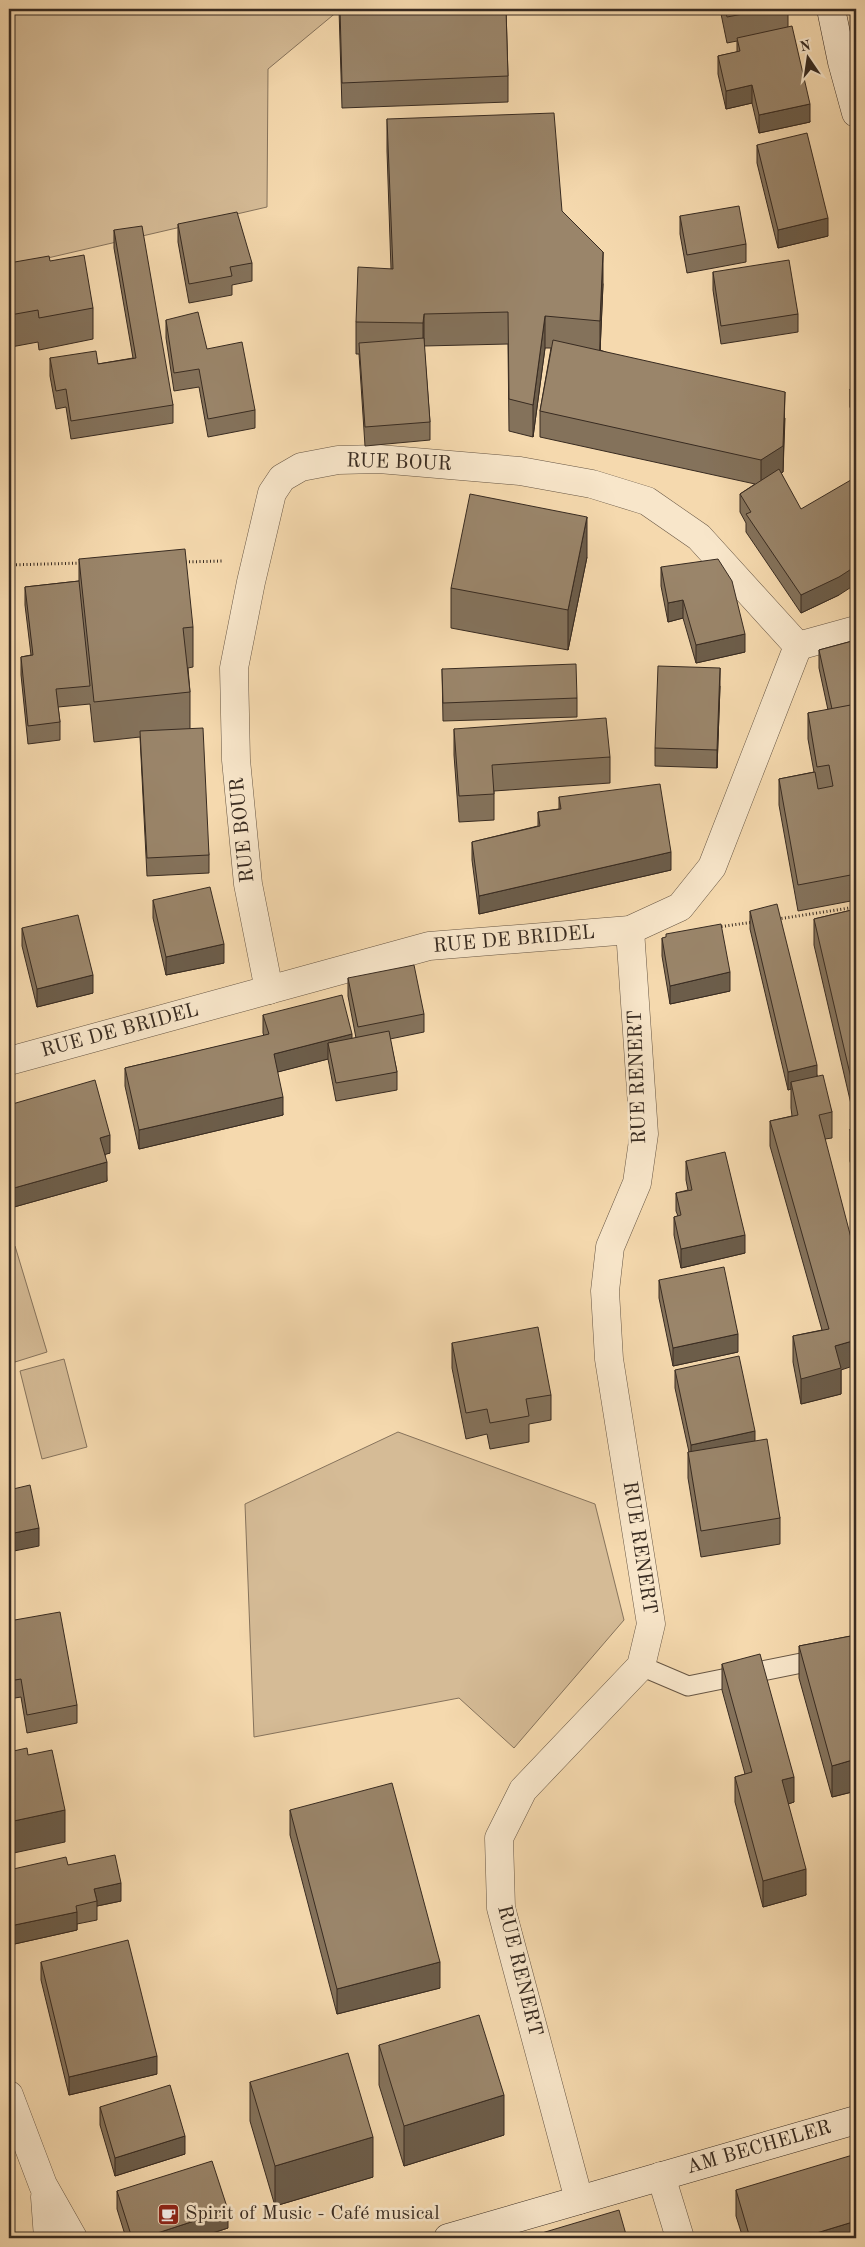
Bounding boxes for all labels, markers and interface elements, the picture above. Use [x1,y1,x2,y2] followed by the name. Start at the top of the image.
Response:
[782,32,832,82] north arrow
[799,38,812,54] text: N
[346,451,452,475] street label: RUE BOUR
[228,776,258,884] street label: RUE BOUR
[432,923,596,957] street label: RUE DE BRIDEL
[39,1000,201,1062] street label: RUE DE BRIDEL
[626,1009,650,1145] street label: RUE RENERT
[619,1480,659,1616] street label: RUE RENERT
[493,1903,545,2039] street label: RUE RENERT
[684,2118,834,2178] street label: AM BECHELER
[157,2202,181,2226] cafe icon: Spirit of Music - Café musical
[185,2204,440,2224] place label: Spirit of Music - Café musical

